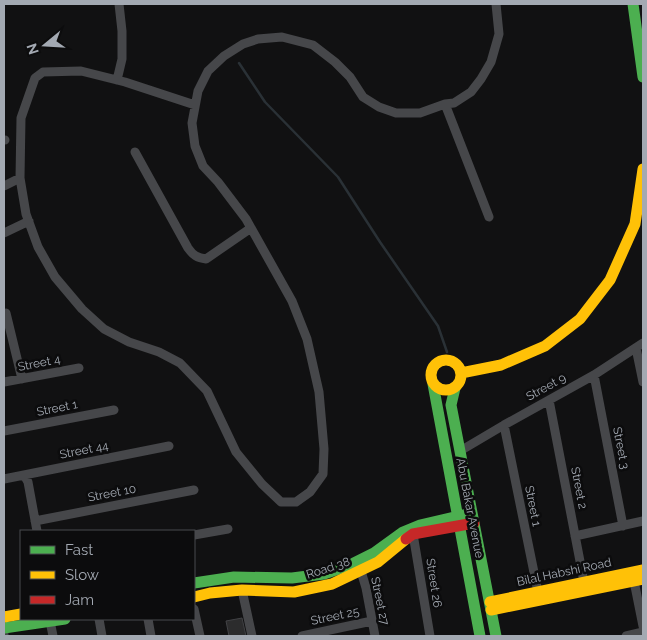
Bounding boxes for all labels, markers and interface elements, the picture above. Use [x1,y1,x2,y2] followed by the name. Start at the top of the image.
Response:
[20,20,70,70] north arrow
[23,41,42,57] text: N
[17,352,62,374] street label: Street 4
[524,370,568,404] street label: Street 9
[35,397,79,419] street label: Street 1
[610,426,632,470] street label: Street 3
[58,438,110,462] street label: Street 44
[453,457,487,559] street label: Abu Bakar Avenue
[568,466,590,510] street label: Street 2
[87,481,137,505] street label: Street 10
[522,484,544,528] street label: Street 1
[20,530,195,620] legend
[65,541,93,559] text: Fast
[304,554,352,582] street label: Road 38
[515,555,613,589] street label: Bilal Habshi Road
[423,557,445,609] street label: Street 26
[65,566,99,584] text: Slow
[368,576,392,627] street label: Street 27
[65,591,94,609] text: Jam
[310,604,361,628] street label: Street 25

